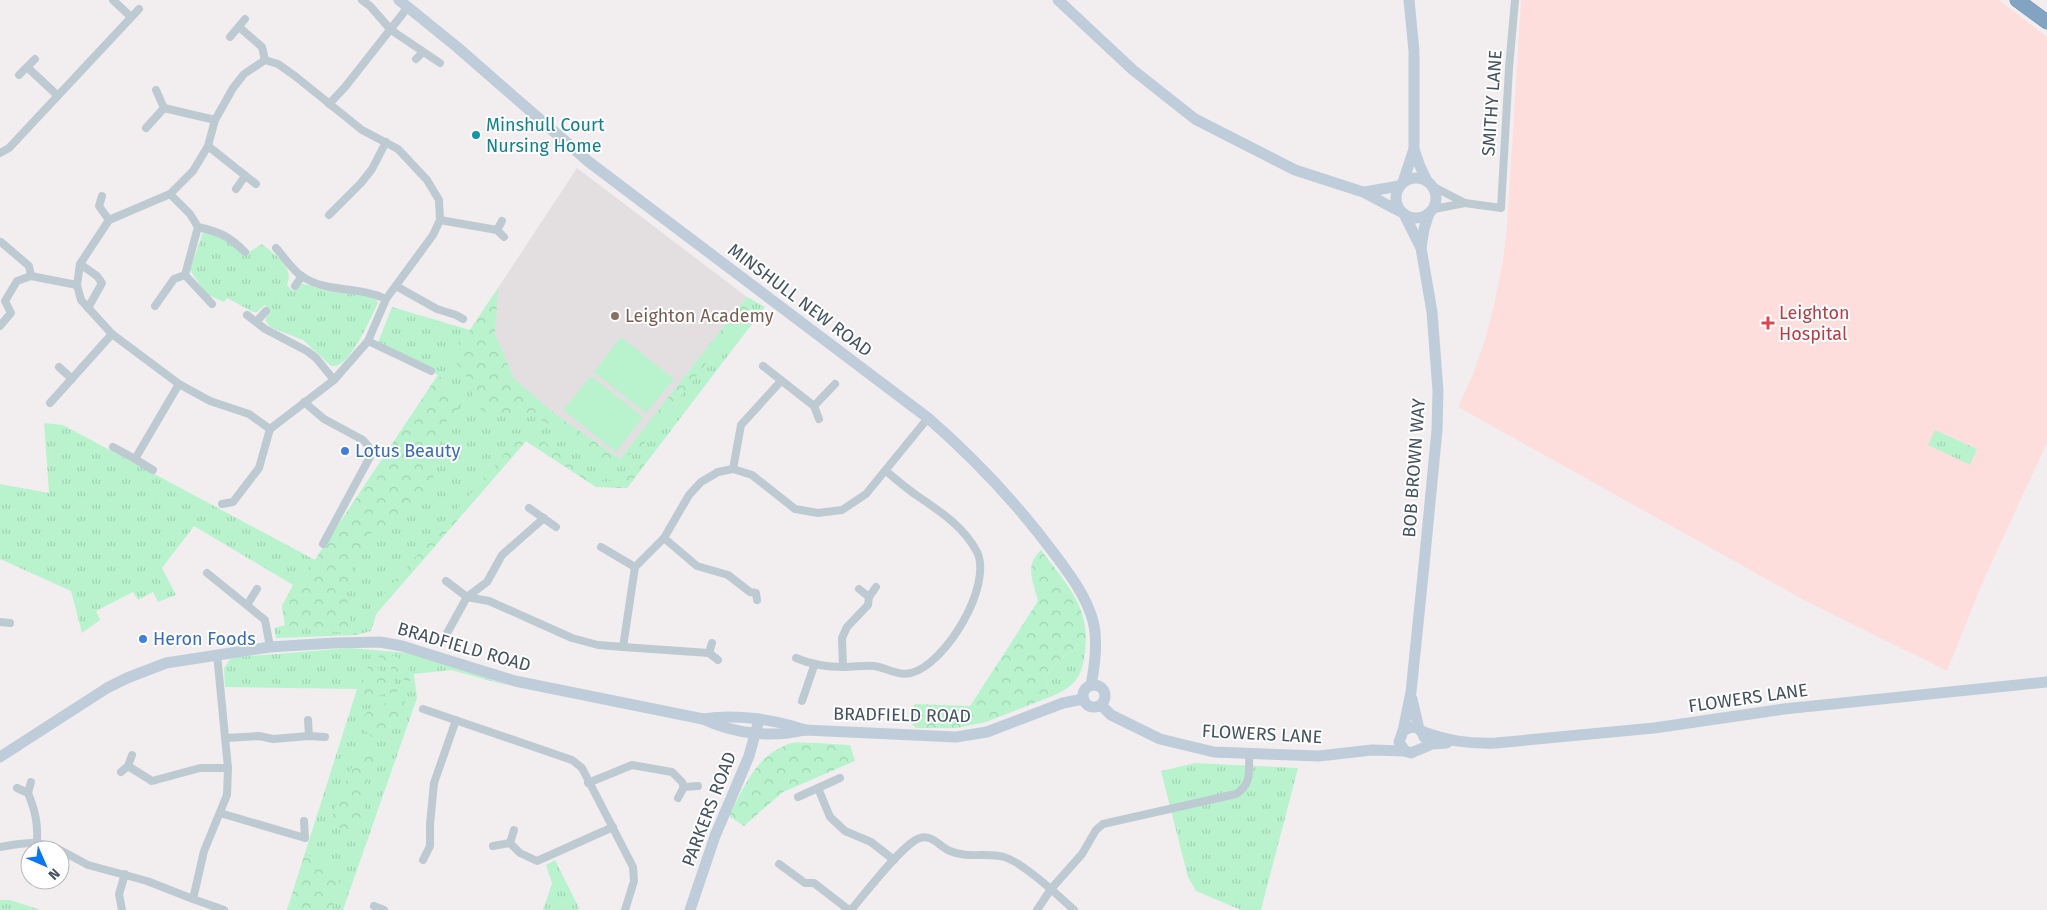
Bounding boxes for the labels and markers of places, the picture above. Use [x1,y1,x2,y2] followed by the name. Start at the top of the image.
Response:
[486,114,605,157] place label: Minshull Court Nursing Home
[470,129,482,141] marker: Minshull Court Nursing Home
[1779,302,1850,345] place label: Leighton Hospital
[625,305,774,327] place label: Leighton Academy
[609,310,621,322] marker: Leighton Academy
[1761,316,1775,330] marker: Leighton Hospital
[355,440,460,462] place label: Lotus Beauty
[339,445,351,457] marker: Lotus Beauty
[153,628,256,650] place label: Heron Foods
[137,633,149,645] marker: Heron Foods

